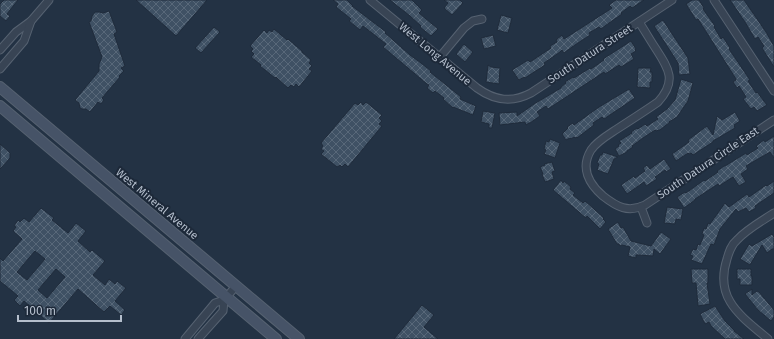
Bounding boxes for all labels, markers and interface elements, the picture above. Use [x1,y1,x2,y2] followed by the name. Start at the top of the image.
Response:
[396,20,474,88] street label: West Long Avenue
[545,22,635,86] street label: South Datura Street
[655,124,761,202] street label: South Datura Circle East
[113,166,201,242] street label: West Mineral Avenue
[18,297,121,323] scale bar
[24,304,56,318] text: 100 m

